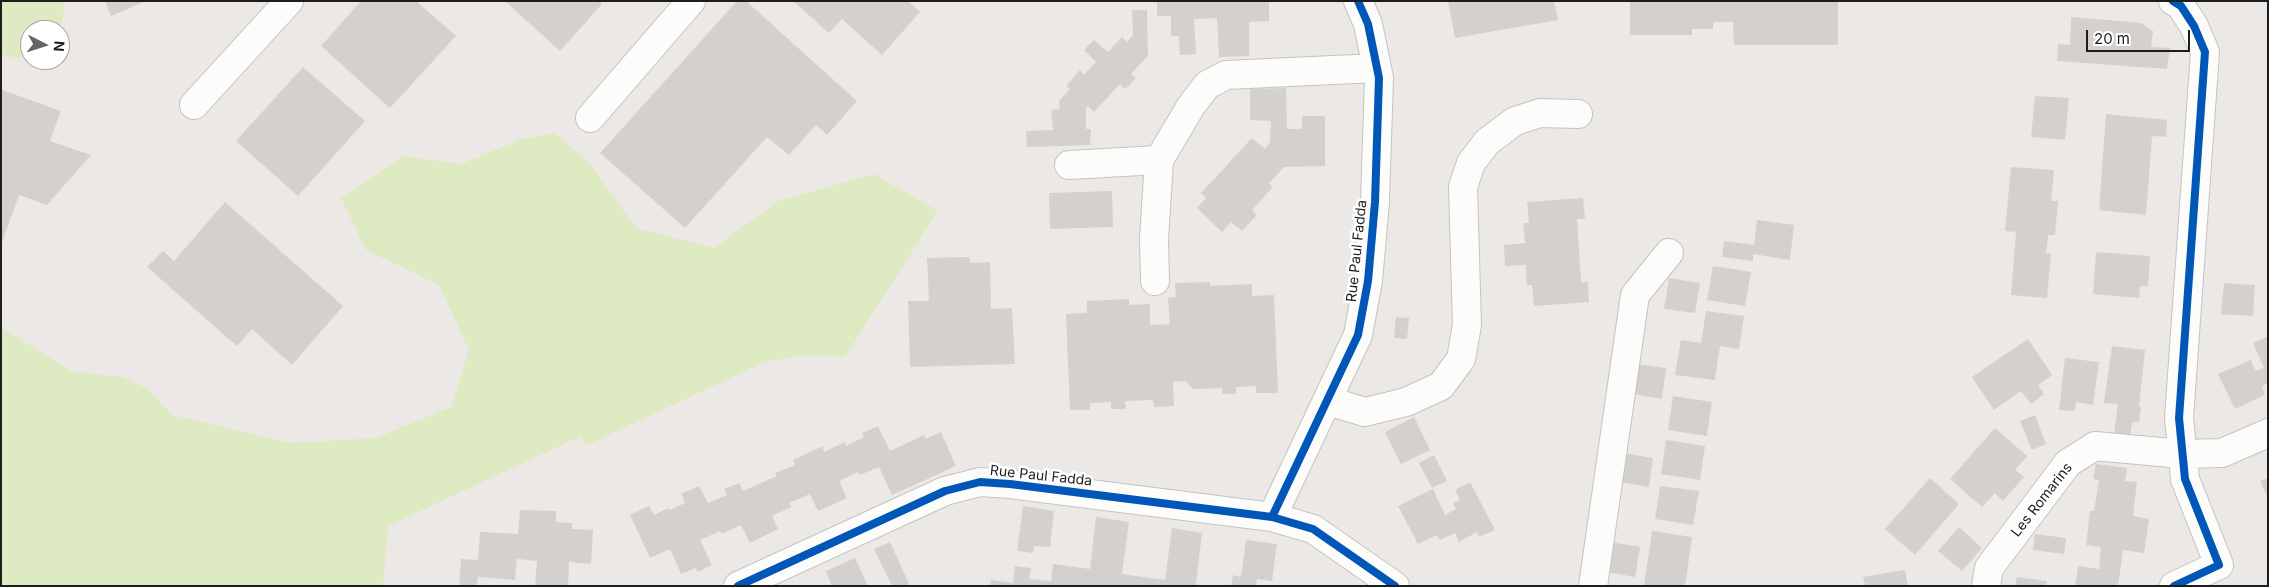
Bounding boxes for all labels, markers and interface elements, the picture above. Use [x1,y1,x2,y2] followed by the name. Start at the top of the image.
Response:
[20,20,70,70] north arrow
[2089,20,2193,52] scale bar
[2094,29,2130,48] text: 20 m
[51,40,68,52] text: N
[1343,199,1371,303] street label: Rue Paul Fadda
[2008,460,2076,540] street label: Les Romarins
[989,462,1093,490] street label: Rue Paul Fadda

